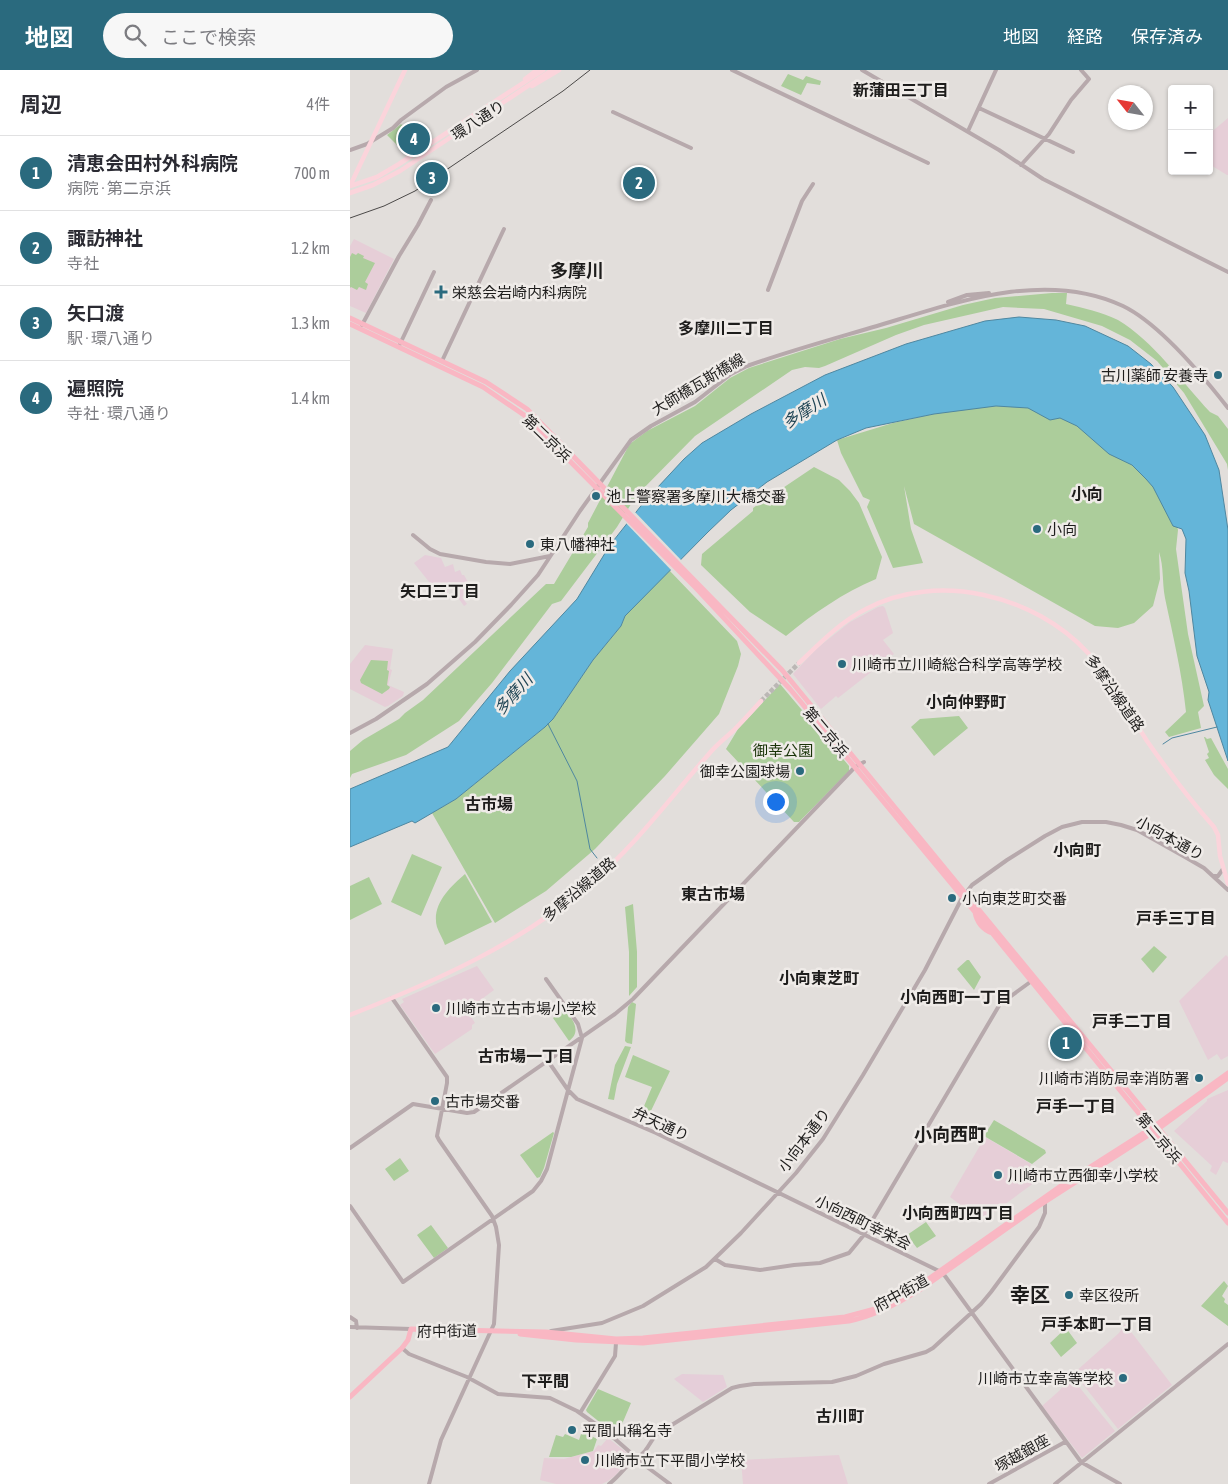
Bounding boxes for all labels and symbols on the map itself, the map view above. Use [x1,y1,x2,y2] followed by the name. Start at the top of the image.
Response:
[853,81,949,99] district label: 新蒲田三丁目
[1108,85,1153,130] north arrow
[448,97,508,143] street label: 環八通り
[398,120,430,158] pin: 4
[416,159,448,197] pin: 3
[623,164,655,202] pin: 2
[550,260,604,281] district label: 多摩川
[452,284,587,301] place label: 栄慈会岩崎内科病院
[434,285,448,299] marker: 栄慈会岩崎内科病院
[678,319,774,337] district label: 多摩川二丁目
[649,350,747,418] street label: 大師橋瓦斯橋線
[1101,367,1208,384] place label: 古川薬師 安養寺
[1212,369,1224,381] marker: 古川薬師 安養寺
[779,389,831,432] water label: 多摩川
[520,411,574,465] street label: 第二京浜
[1071,485,1103,503] district label: 小向
[606,488,786,505] place label: 池上警察署多摩川大橋交番
[590,490,602,502] marker: 池上警察署多摩川大橋交番
[1047,521,1077,538] place label: 小向
[1031,523,1043,535] marker: 小向
[540,536,615,553] place label: 東八幡神社
[524,538,536,550] marker: 東八幡神社
[400,582,480,600] district label: 矢口三丁目
[1082,651,1148,735] street label: 多摩沿線道路
[852,656,1062,673] place label: 川崎市立川崎総合科学高等学校
[836,658,848,670] marker: 川崎市立川崎総合科学高等学校
[490,669,537,718] water label: 多摩川
[926,693,1006,711] district label: 小向仲野町
[800,704,852,760] street label: 第二京浜
[753,742,813,759] park label: 御幸公園
[700,763,790,780] place label: 御幸公園球場
[794,765,806,777] marker: 御幸公園球場
[763,789,789,815] your location
[465,795,513,813] district label: 古市場
[1133,812,1207,864] street label: 小向本通り
[1053,841,1101,859] district label: 小向町
[539,854,619,924] street label: 多摩沿線道路
[681,885,745,903] district label: 東古市場
[962,890,1067,907] place label: 小向東芝町交番
[946,892,958,904] marker: 小向東芝町交番
[1136,909,1216,927] district label: 戸手三丁目
[779,969,859,987] district label: 小向東芝町
[900,988,1012,1006] district label: 小向西町一丁目
[446,1000,596,1017] place label: 川崎市立古市場小学校
[430,1002,442,1014] marker: 川崎市立古市場小学校
[1092,1012,1172,1030] district label: 戸手二丁目
[1050,1024,1082,1062] pin: 1
[478,1047,574,1065] district label: 古市場一丁目
[1039,1070,1189,1087] place label: 川崎市消防局幸消防署
[1193,1072,1205,1084] marker: 川崎市消防局幸消防署
[445,1093,520,1110] place label: 古市場交番
[429,1095,441,1107] marker: 古市場交番
[1036,1097,1116,1115] district label: 戸手一丁目
[630,1104,692,1144] street label: 弁天通り
[775,1105,833,1175] street label: 小向本通り
[1133,1110,1185,1166] street label: 第二京浜
[914,1124,986,1145] district label: 小向西町
[1008,1167,1158,1184] place label: 川崎市立西御幸小学校
[992,1169,1004,1181] marker: 川崎市立西御幸小学校
[812,1191,914,1253] street label: 小向西町幸栄会
[902,1204,1014,1222] district label: 小向西町四丁目
[871,1271,931,1315] street label: 府中街道
[1010,1283,1050,1306] district label: 幸区
[1079,1287,1139,1304] place label: 幸区役所
[1063,1289,1075,1301] marker: 幸区役所
[1041,1315,1153,1333] district label: 戸手本町一丁目
[417,1322,477,1340] street label: 府中街道
[978,1370,1113,1387] place label: 川崎市立幸高等学校
[521,1372,569,1390] district label: 下平間
[1117,1372,1129,1384] marker: 川崎市立幸高等学校
[816,1407,864,1425] district label: 古川町
[582,1422,672,1439] place label: 平間山稱名寺
[566,1424,578,1436] marker: 平間山稱名寺
[992,1431,1052,1475] street label: 塚越銀座
[595,1452,745,1469] place label: 川崎市立下平間小学校
[579,1454,591,1466] marker: 川崎市立下平間小学校

